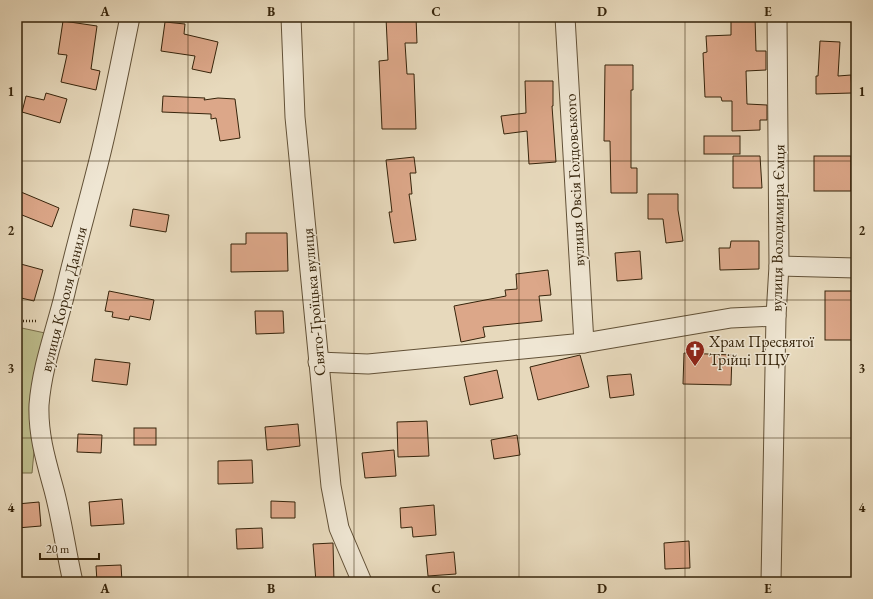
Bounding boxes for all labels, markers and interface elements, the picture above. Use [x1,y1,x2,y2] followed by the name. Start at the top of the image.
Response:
[99,3,110,20] text: A
[267,3,275,20] text: B
[431,3,441,20] text: C
[597,3,607,20] text: D
[764,3,772,20] text: E
[8,83,15,100] text: 1
[859,83,866,100] text: 1
[559,93,590,267] street label: вулиця Овсія Голдовського
[766,144,789,312] street label: вулиця Володимира Ємця
[8,222,15,239] text: 2
[859,222,866,239] text: 2
[35,224,92,374] street label: вулиця Короля Даниля
[297,227,330,377] street label: Свято-Троїцька вулиця
[708,331,815,370] place label: Храм Пресвятої Трійці ПЦУ
[684,339,706,367] church icon: Храм Пресвятої Трійці ПЦУ
[8,360,15,377] text: 3
[859,360,866,377] text: 3
[8,499,15,516] text: 4
[859,499,866,516] text: 4
[40,535,99,561] scale bar
[46,541,70,557] text: 20 m
[99,580,110,597] text: A
[267,580,275,597] text: B
[431,580,441,597] text: C
[597,580,607,597] text: D
[764,580,772,597] text: E

